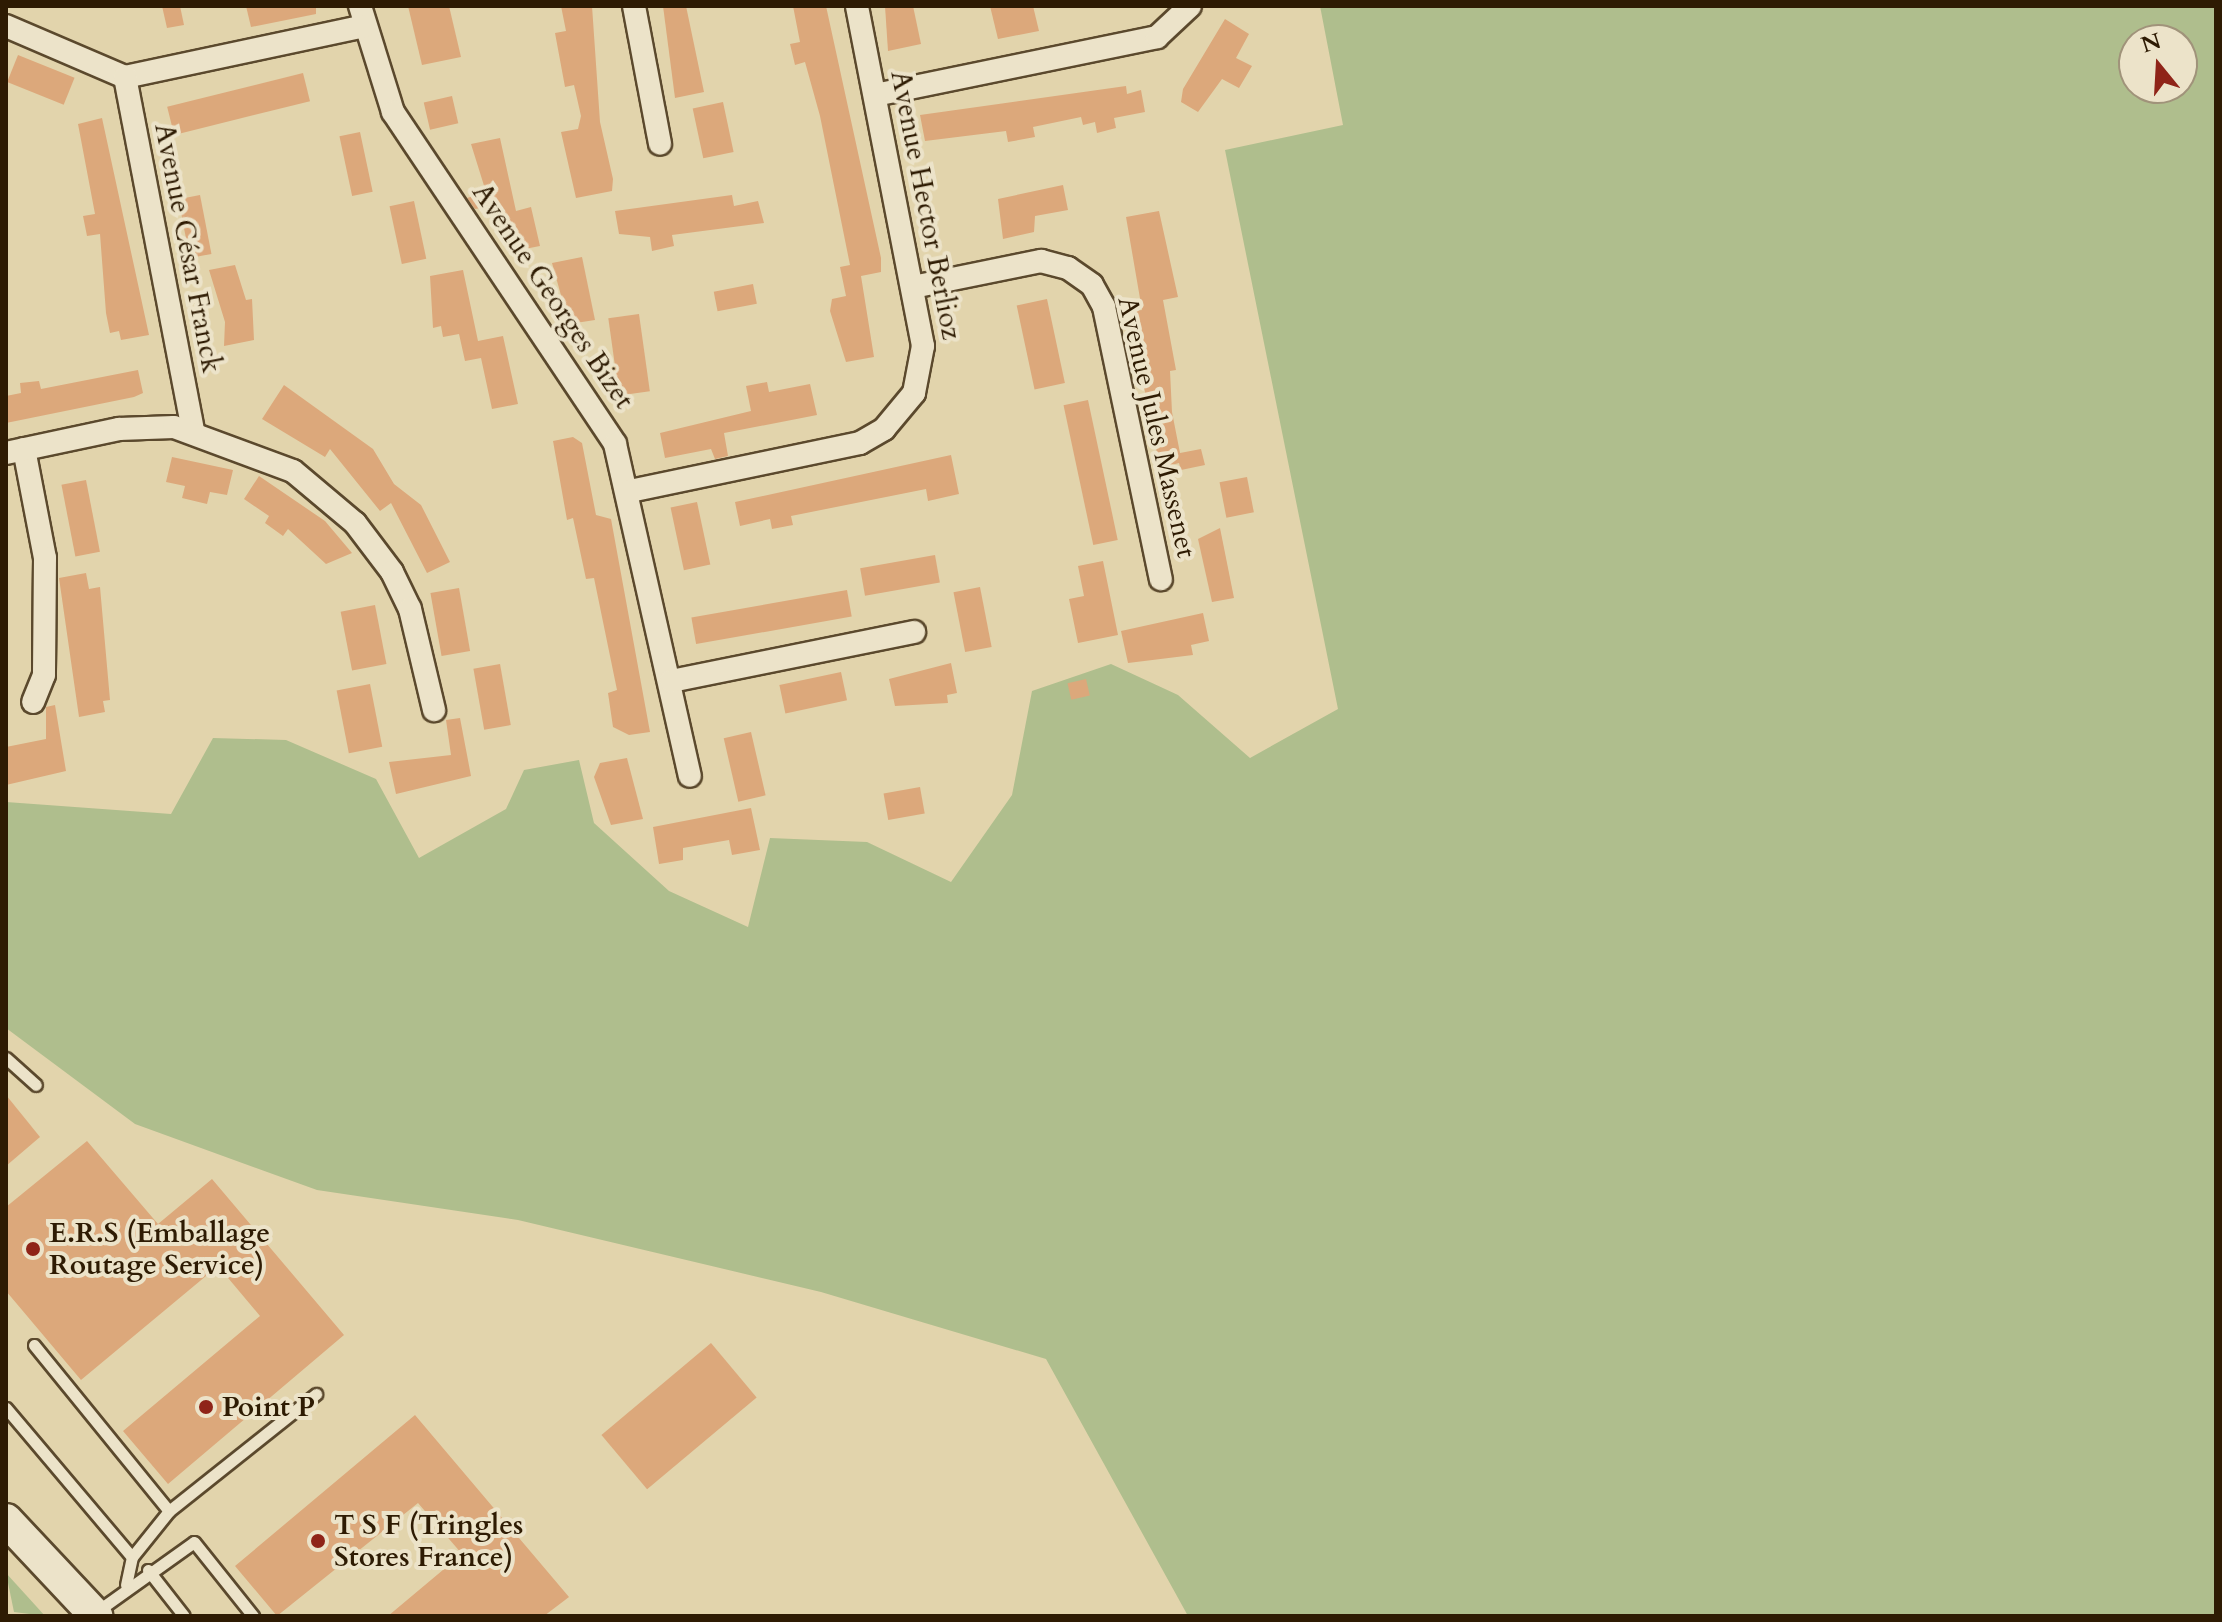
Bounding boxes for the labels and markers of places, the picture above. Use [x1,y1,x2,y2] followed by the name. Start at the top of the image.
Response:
[49,1216,270,1282] place label: E.R.S (Emballage Routage Service)
[24,1240,42,1258] marker: E.R.S (Emballage Routage Service)
[222,1390,315,1424] place label: Point P
[197,1398,215,1416] marker: Point P
[334,1508,523,1574] place label: T S F (Tringles Stores France)
[309,1532,327,1550] marker: T S F (Tringles Stores France)

